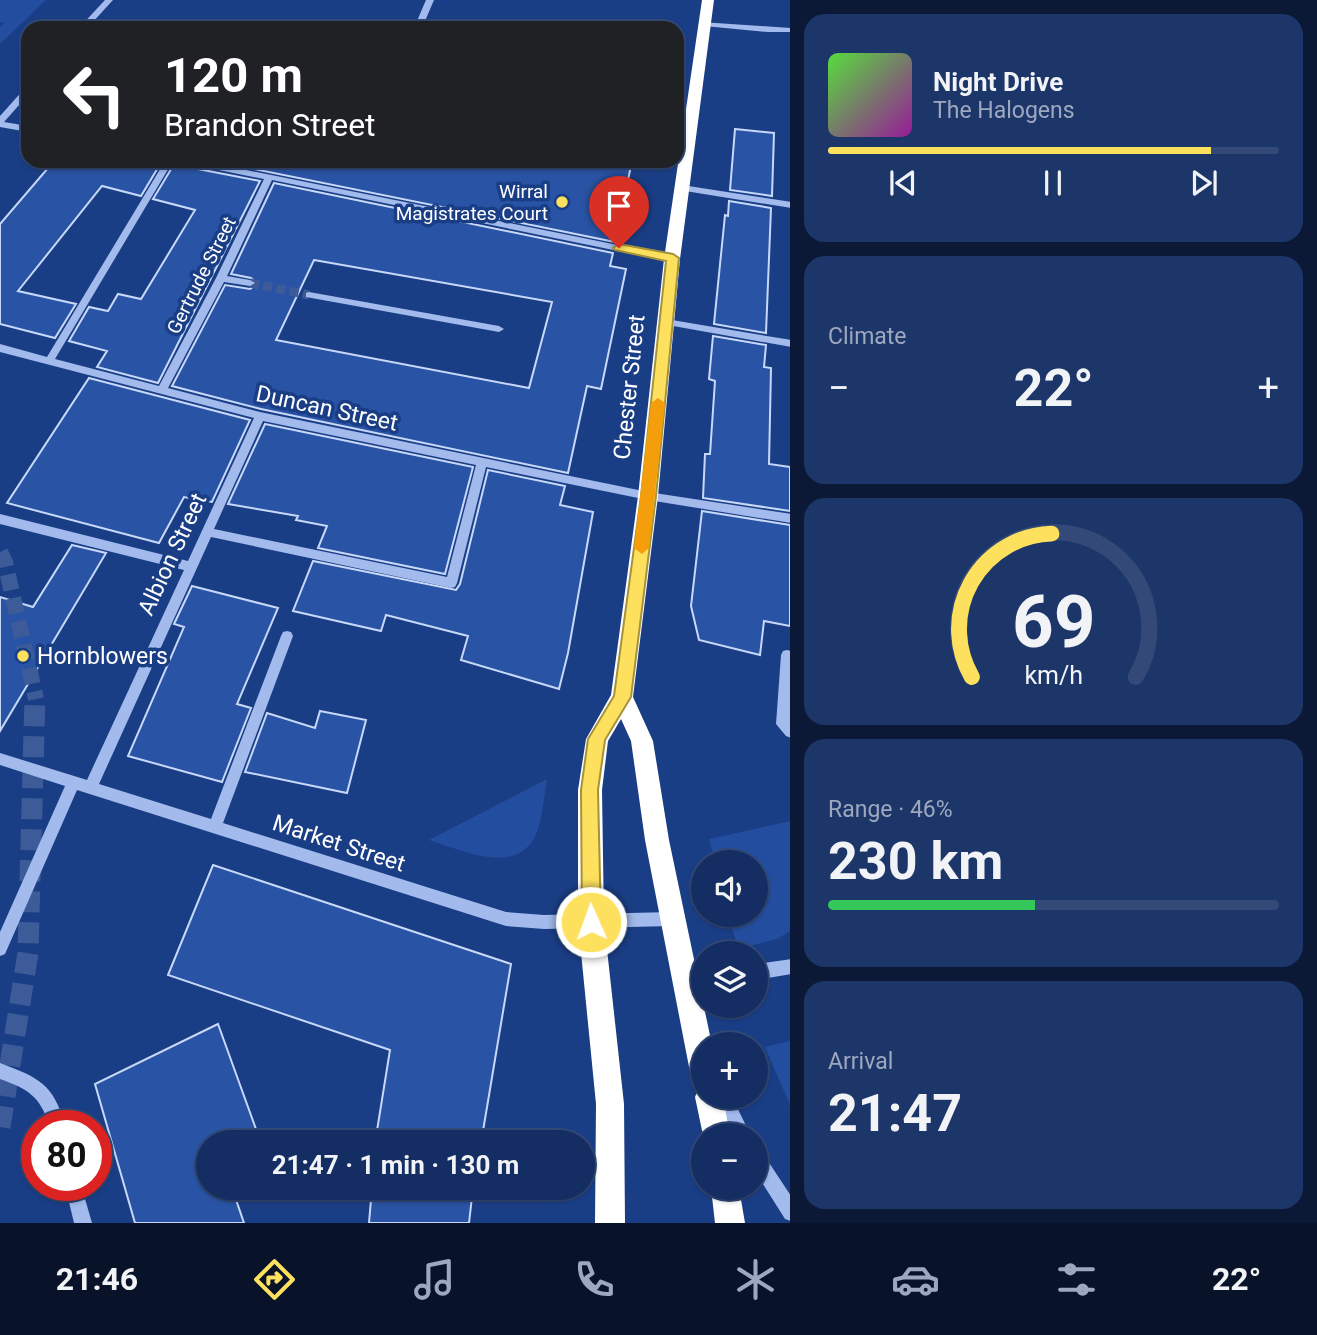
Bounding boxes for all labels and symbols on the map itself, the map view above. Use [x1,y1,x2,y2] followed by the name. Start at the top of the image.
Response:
[589,176,649,248] pin
[396,180,548,225] place label: Wirral Magistrates Court
[554,194,570,210] marker: Wirral Magistrates Court
[162,213,241,338] street label: Gertrude Street
[608,313,651,461] street label: Chester Street
[254,380,400,437] street label: Duncan Street
[132,489,212,619] street label: Albion Street
[37,643,168,670] place label: Hornblowers
[15,648,31,664] marker: Hornblowers
[269,809,409,878] street label: Market Street
[554,885,628,959] position arrow
[21,1110,112,1201] speed limit sign: 80

